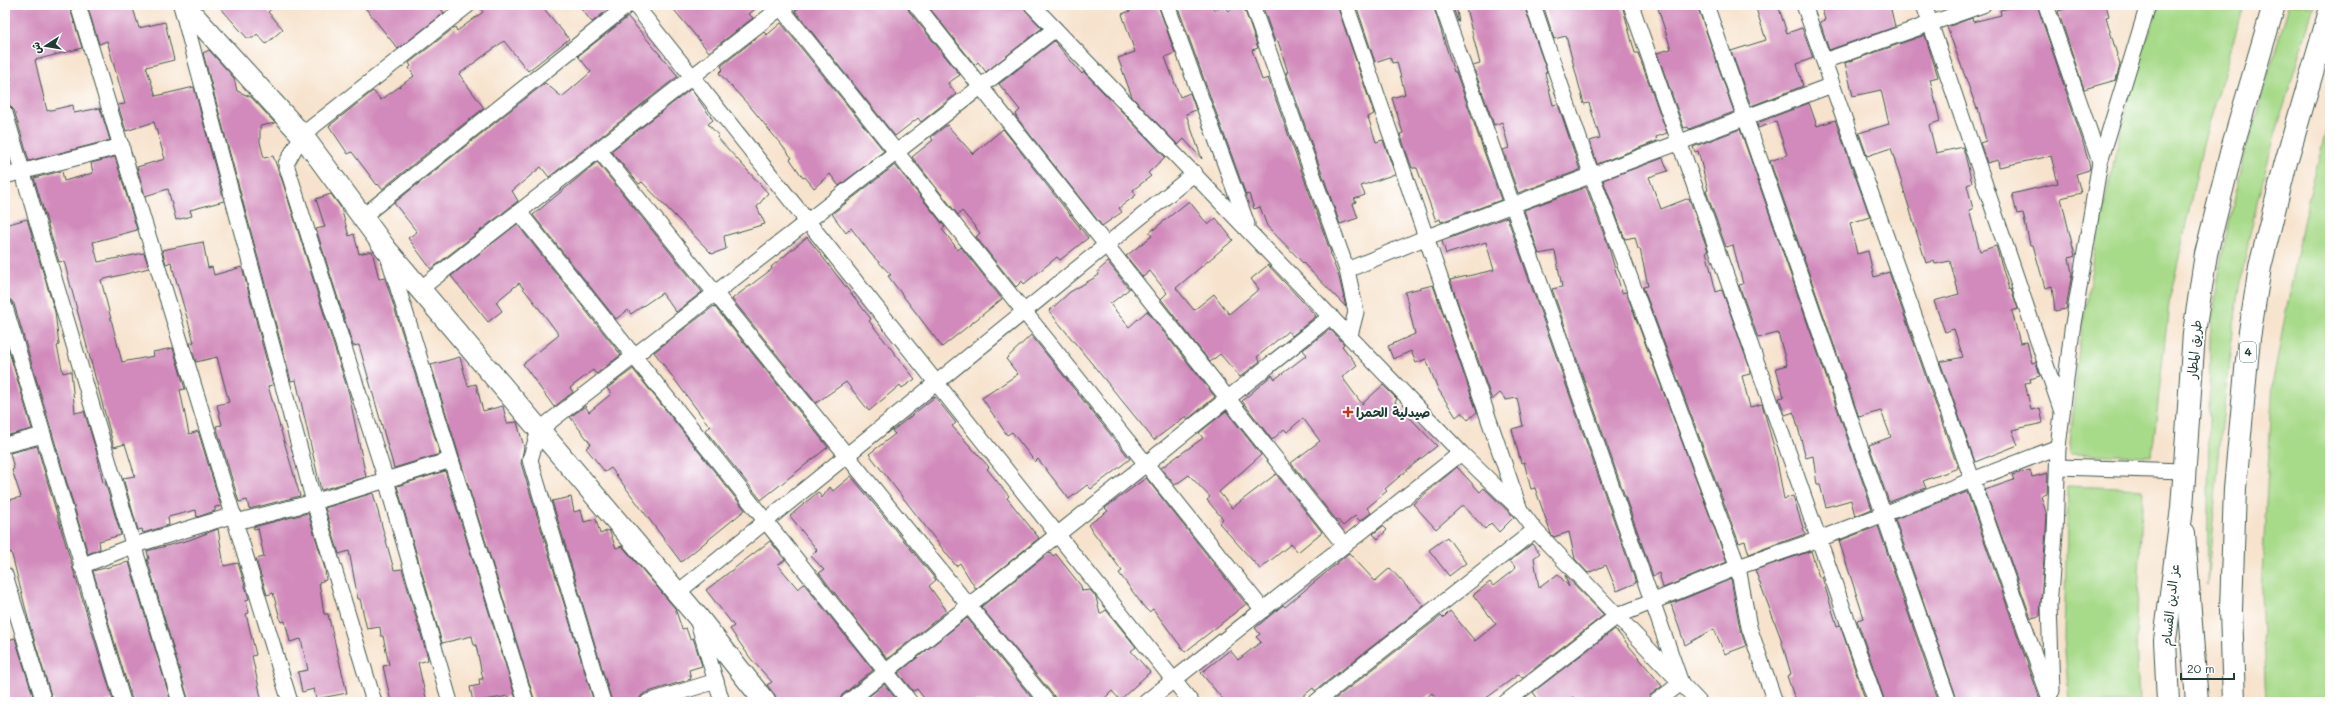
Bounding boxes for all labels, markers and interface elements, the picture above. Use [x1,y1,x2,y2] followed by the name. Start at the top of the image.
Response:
[26,26,66,66] north arrow
[27,41,44,56] text: ش
[2182,319,2206,380] street label: طريق المطار
[2240,342,2256,362] road number: 4
[1356,403,1430,421] place label: صيدلية الحمرا
[1343,407,1353,417] marker: صيدلية الحمرا
[2157,563,2185,647] street label: عز الدين القسام
[2181,655,2234,681] scale bar
[2187,660,2215,676] text: 20 m

